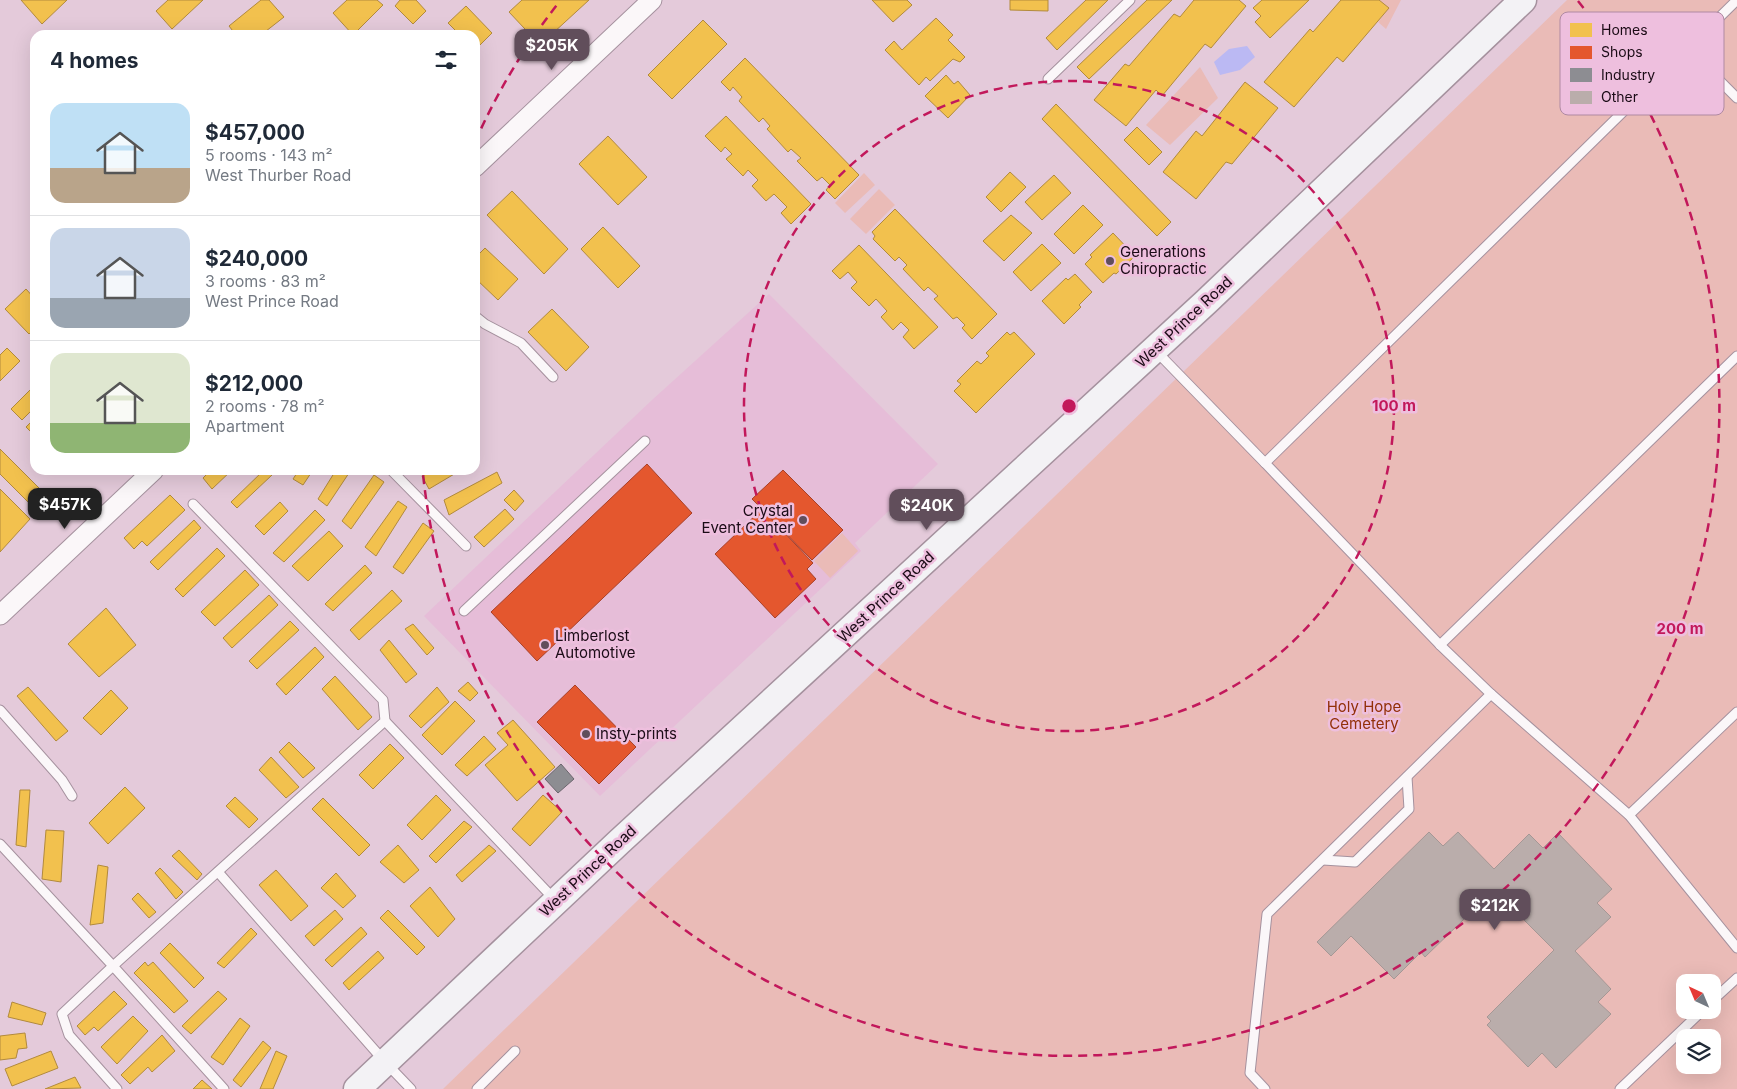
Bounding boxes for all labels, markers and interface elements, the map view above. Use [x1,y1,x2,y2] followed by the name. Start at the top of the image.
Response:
[1560,12,1724,115] legend
[1601,21,1648,38] text: Homes
[517,28,587,71] pin: $205K
[525,35,579,55] text: $205K
[1601,43,1643,60] text: Shops
[432,46,460,74] icon: filters
[50,48,139,73] text: 4 homes
[1601,66,1655,83] text: Industry
[1601,88,1638,105] text: Other
[205,120,305,145] text: $457,000
[90,123,150,183] icon: home
[205,145,333,165] text: 5 rooms · 143 m²
[205,165,351,185] text: West Thurber Road
[1120,242,1207,278] place label: Generations Chiropractic
[205,246,308,271] text: $240,000
[90,248,150,308] icon: home
[1104,255,1116,267] marker: Generations Chiropractic
[205,271,326,291] text: 3 rooms · 83 m²
[1131,272,1236,371] street label: West Prince Road
[205,291,339,311] text: West Prince Road
[205,371,303,396] text: $212,000
[90,373,150,433] icon: home
[205,396,325,416] text: 2 rooms · 78 m²
[1372,396,1416,415] text: 100 m
[1060,397,1078,415] centre of rings
[205,416,285,436] text: Apartment
[30,488,100,530] pin: $457K
[892,488,962,531] pin: $240K
[39,494,91,514] text: $457K
[900,495,954,515] text: $240K
[701,501,793,537] place label: Crystal Event Center
[797,514,809,526] marker: Crystal Event Center
[833,547,938,646] street label: West Prince Road
[1657,619,1703,638] text: 200 m
[555,626,636,662] place label: Limberlost Automotive
[539,639,551,651] marker: Limberlost Automotive
[1327,697,1401,733] park label: Holy Hope Cemetery
[596,724,677,743] place label: Insty-prints
[580,728,592,740] marker: Insty-prints
[535,821,640,920] street label: West Prince Road
[1460,888,1530,931] pin: $212K
[1470,895,1520,915] text: $212K
[1676,974,1721,1019] north arrow
[1676,974,1721,1074] map controls
[1676,1029,1721,1074] button: layers

